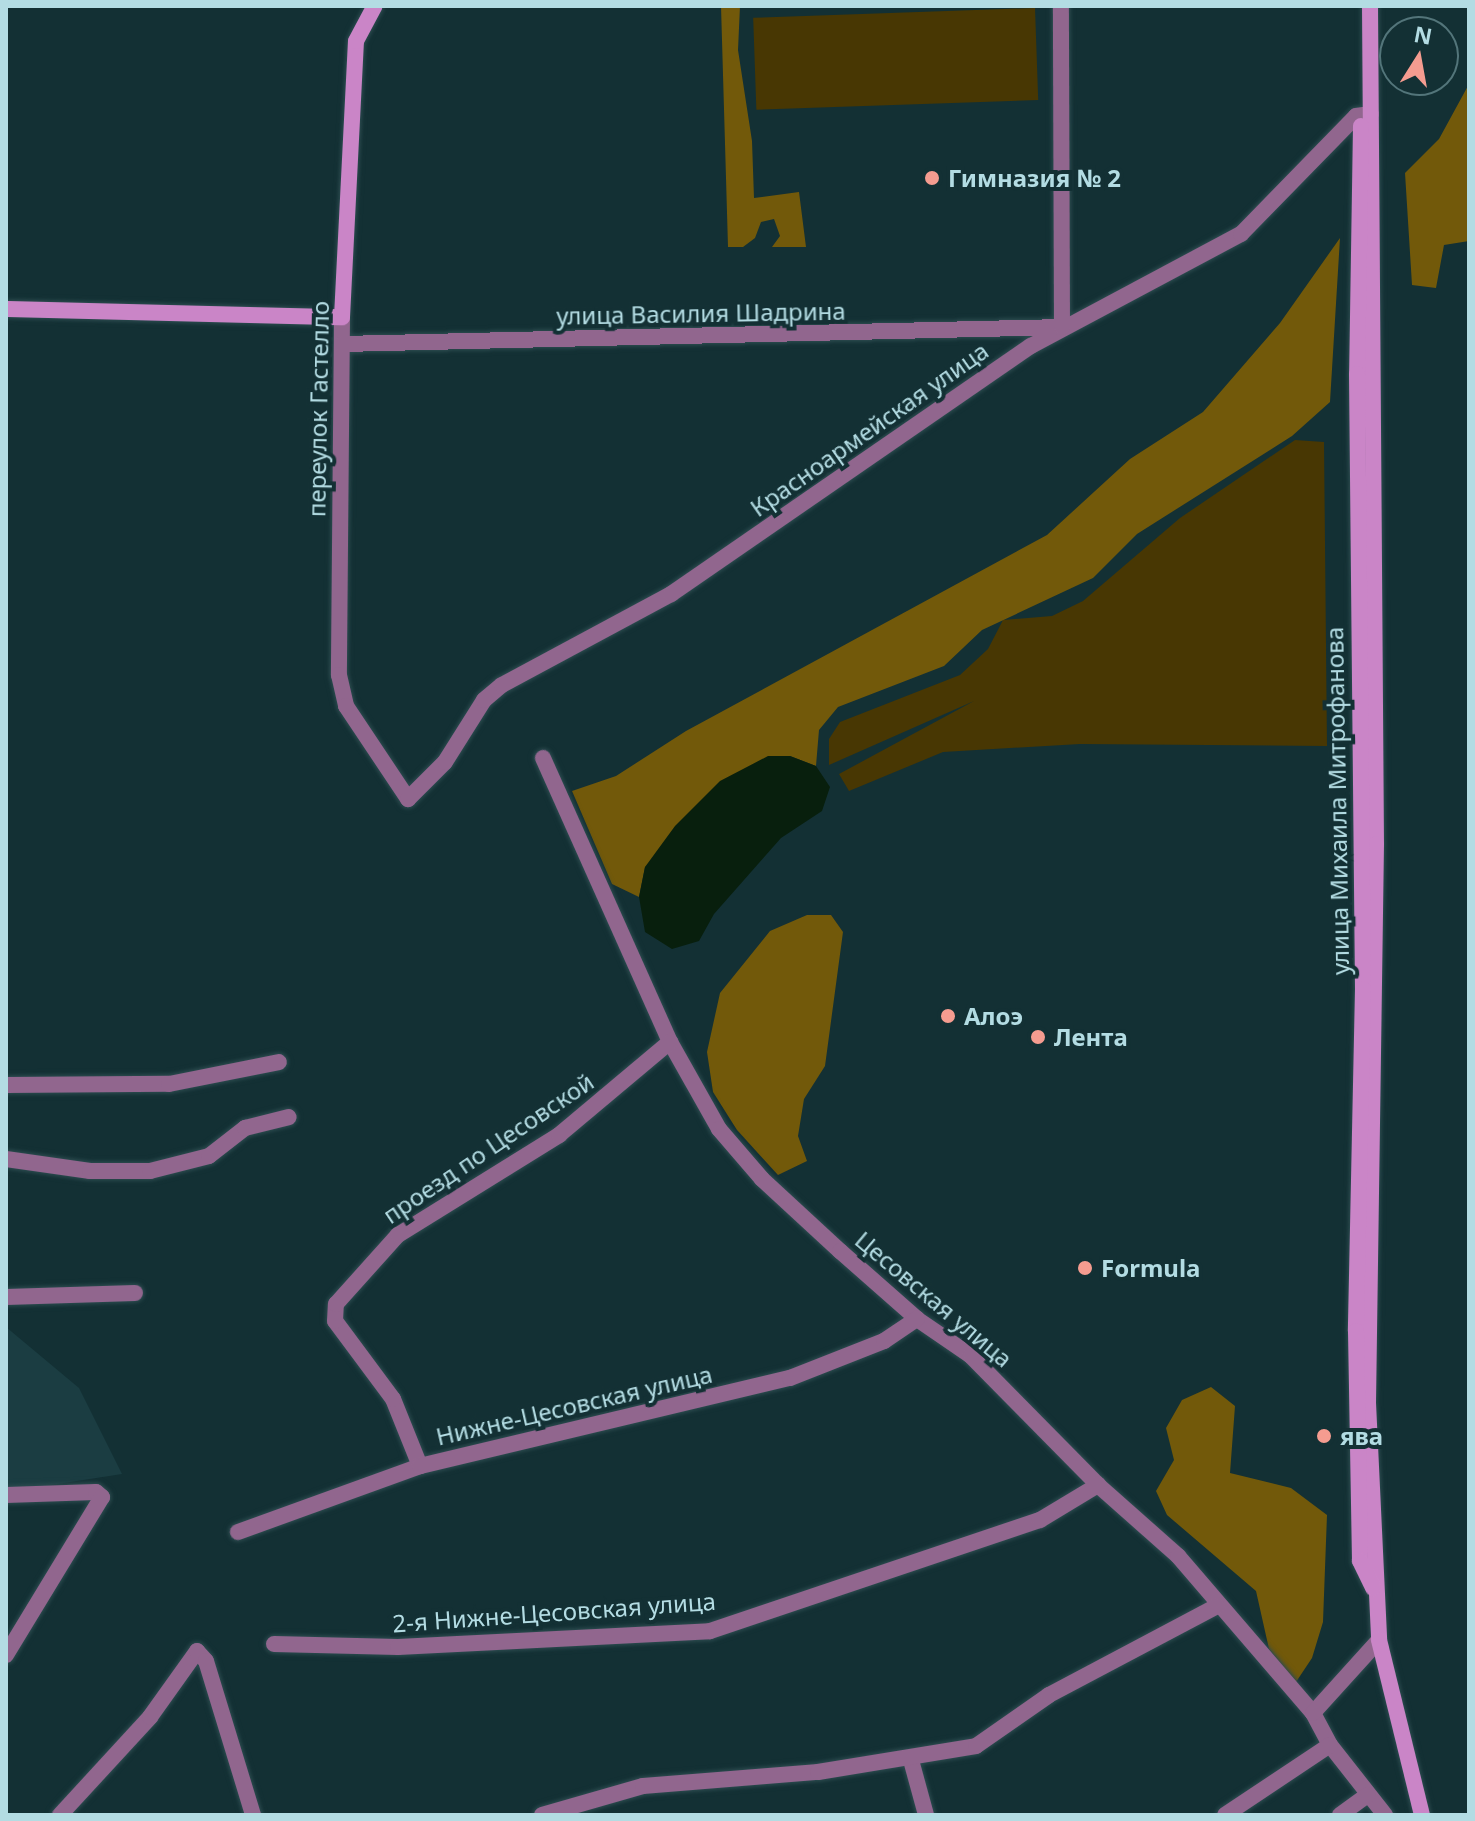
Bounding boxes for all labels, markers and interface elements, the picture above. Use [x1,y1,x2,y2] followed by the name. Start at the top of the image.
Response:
[1379,16,1459,96] north arrow
[1412,18,1435,51] text: N
[948,164,1121,192] place label: Гимназия № 2
[923,169,941,187] marker: Гимназия № 2
[556,296,846,330] street label: улица Василия Шадрина
[302,301,334,517] street label: переулок Гастелло
[744,336,994,522] street label: Красноармейская улица
[1320,627,1354,975] street label: улица Михаила Митрофанова
[964,1002,1023,1030] place label: Алоэ
[939,1007,957,1025] marker: Алоэ
[1054,1023,1128,1051] place label: Лента
[1029,1028,1047,1046] marker: Лента
[377,1067,599,1229] street label: проезд по Цесовской
[850,1225,1018,1373] street label: Цесовская улица
[1101,1254,1200,1282] place label: Formula
[1076,1259,1094,1277] marker: Formula
[433,1359,715,1451] street label: Нижне-Цесовская улица
[1340,1422,1383,1450] place label: ява
[1315,1427,1333,1445] marker: ява
[391,1586,717,1638] street label: 2-я Нижне-Цесовская улица

